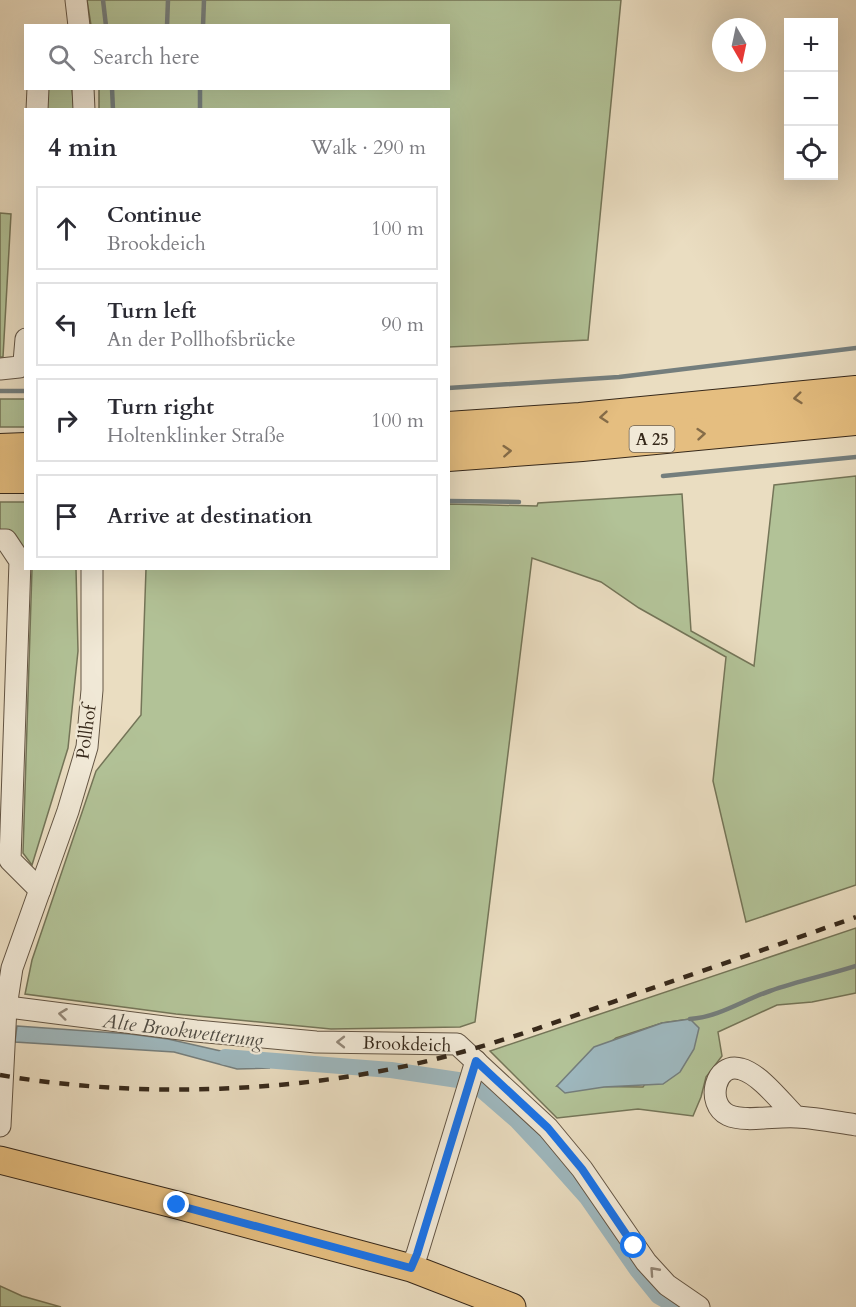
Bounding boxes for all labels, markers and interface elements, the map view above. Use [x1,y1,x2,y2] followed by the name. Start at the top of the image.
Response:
[712,18,766,72] north arrow
[784,18,838,180] map controls
[784,18,838,72] button: +
[24,24,450,90] search box
[45,41,78,74] icon: search
[93,42,200,72] text: Search here
[784,72,838,126] button: −
[784,126,838,180] button: locate
[48,130,117,165] text: 4 min
[311,134,426,161] text: Walk · 290 m
[107,200,202,230] text: Continue
[50,212,83,245] icon: ahead
[371,215,424,242] text: 100 m
[107,230,206,257] text: Brookdeich
[107,296,196,326] text: Turn left
[50,308,83,341] icon: left
[381,311,424,338] text: 90 m
[107,326,296,353] text: An der Pollhofsbrücke
[793,391,802,404] one-way arrow
[107,392,214,422] text: Turn right
[50,404,83,437] icon: right
[371,407,424,434] text: 100 m
[599,410,608,423] one-way arrow
[107,422,285,449] text: Holtenklinker Straße
[630,426,674,452] road number: A 25
[697,428,706,441] one-way arrow
[502,445,511,458] one-way arrow
[50,500,83,533] icon: arrive
[107,501,312,531] text: Arrive at destination
[70,700,103,761] street label: Pollhof
[100,1007,265,1054] water label: Alte Brookwetterung
[59,1008,68,1021] one-way arrow
[362,1030,452,1059] street label: Brookdeich
[336,1036,345,1048] one-way arrow
[163,1191,189,1217] route end
[620,1232,646,1258] route start
[650,1267,661,1277] one-way arrow

